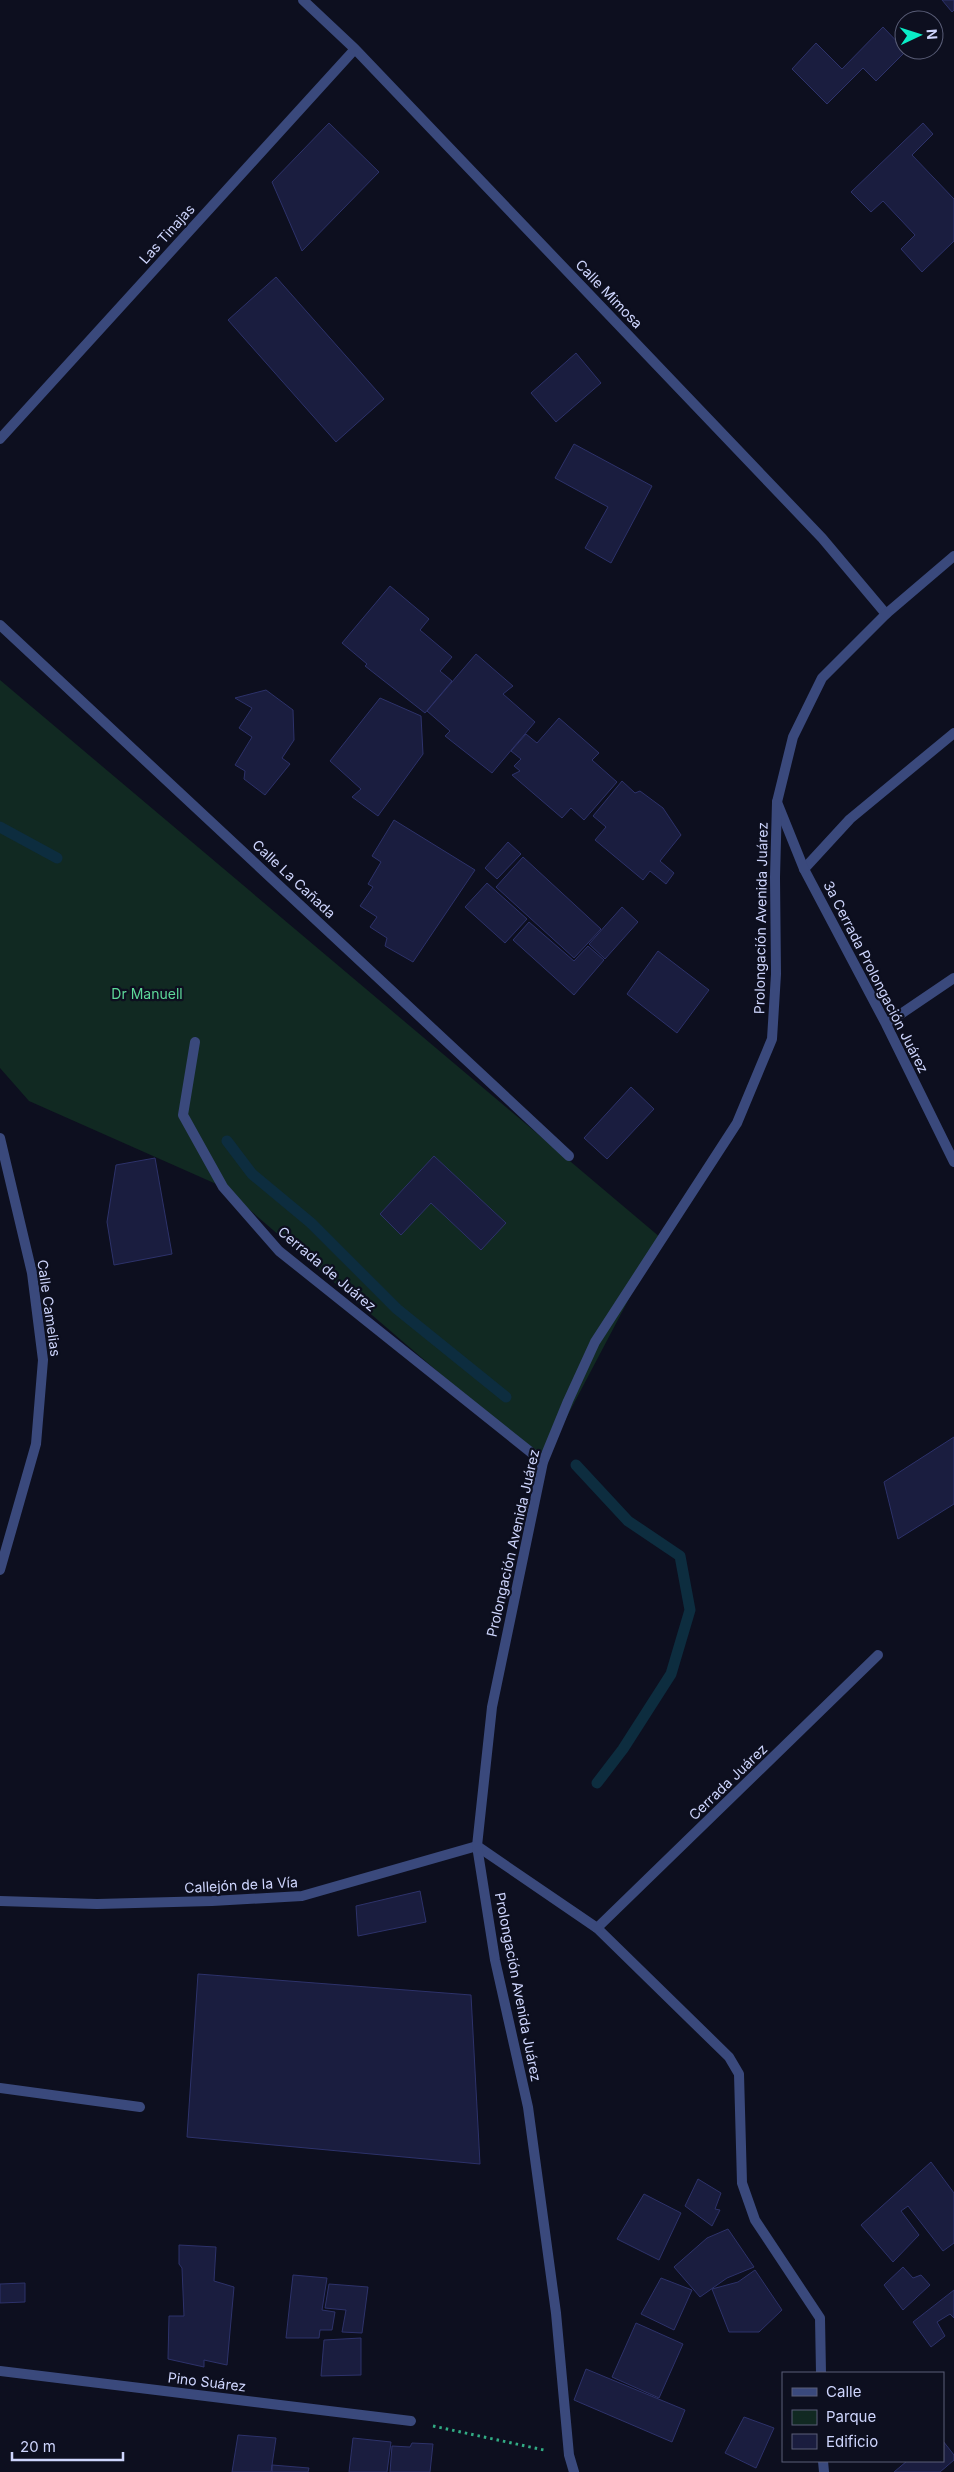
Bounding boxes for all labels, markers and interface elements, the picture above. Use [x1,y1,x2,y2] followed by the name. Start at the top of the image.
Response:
[894,10,944,60] north arrow
[924,28,941,40] text: N
[135,200,198,267] street label: Las Tinajas
[572,256,646,332] street label: Calle Mimosa
[750,822,771,1014] street label: Prolongación Avenida Juárez
[249,836,339,921] street label: Calle La Cañada
[820,878,932,1076] street label: 3a Cerrada Prolongación Juárez
[111,985,183,1002] park label: Dr Manuell
[275,1223,380,1315] street label: Cerrada de Juárez
[34,1258,65,1357] street label: Calle Camelias
[483,1447,542,1638] street label: Prolongación Avenida Juárez
[685,1740,770,1823] street label: Cerrada Juárez
[184,1873,298,1896] street label: Callejón de la Vía
[492,1891,545,2083] street label: Prolongación Avenida Juárez
[167,2368,247,2395] street label: Pino Suárez
[782,2372,944,2462] legend
[826,2382,861,2401] text: Calle
[826,2407,876,2426] text: Parque
[12,2430,124,2462] scale bar
[826,2432,878,2451] text: Edificio
[20,2437,56,2456] text: 20 m

